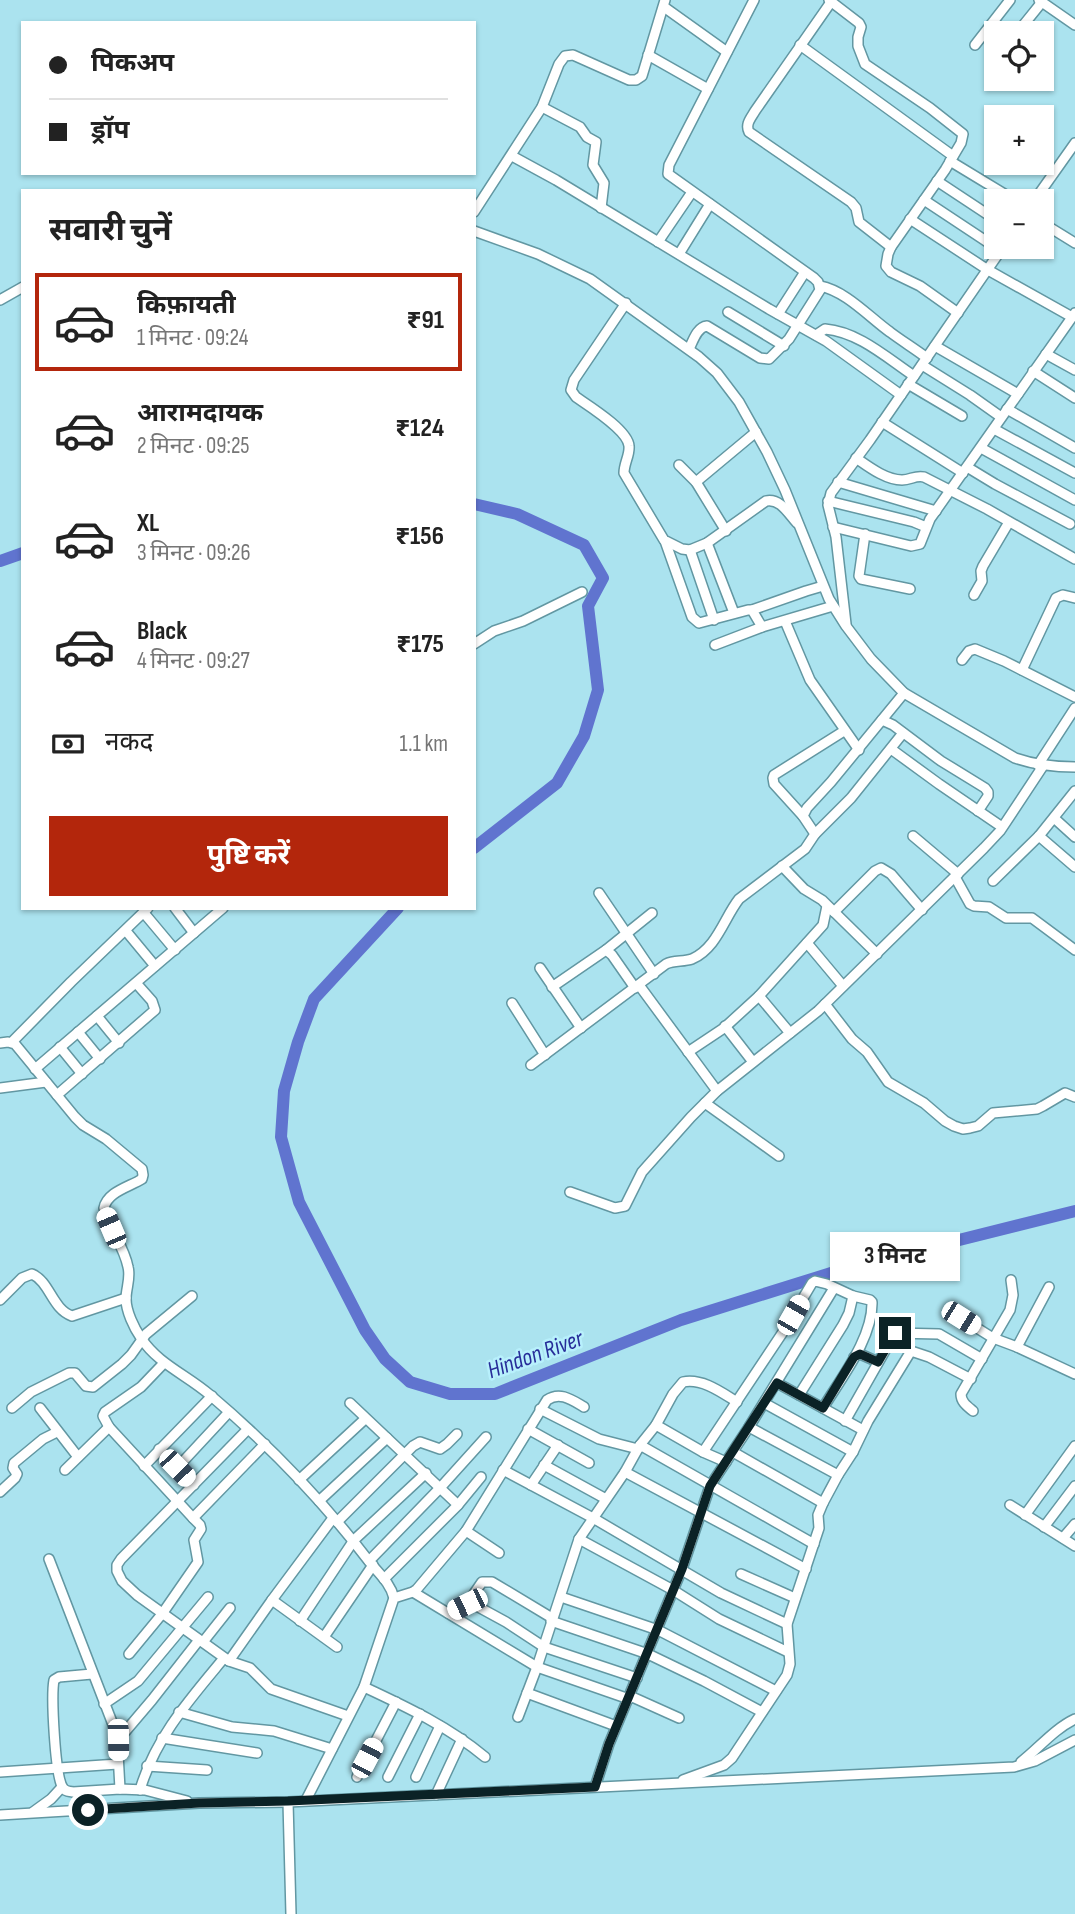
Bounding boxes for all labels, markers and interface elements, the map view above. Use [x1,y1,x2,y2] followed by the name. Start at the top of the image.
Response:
[984,21,1054,259] map controls
[984,21,1054,91] button: locate
[91,48,174,79] text: पिकअप
[984,105,1054,175] button: +
[91,115,129,146] text: ड्रॉप
[984,189,1054,259] button: −
[49,211,172,250] text: सवारी चुनें
[137,290,236,321] text: किफ़ायती
[53,291,116,354] icon: car
[407,305,444,336] text: ₹91
[137,324,248,352] text: 1 मिनट · 09:24
[137,398,263,429] text: आरामदायक
[53,399,116,462] icon: car
[395,413,444,444] text: ₹124
[137,432,250,460] text: 2 मिनट · 09:25
[53,507,116,570] icon: car
[137,508,159,539] text: XL
[395,521,444,552] text: ₹156
[137,539,251,567] text: 3 मिनट · 09:26
[53,615,116,678] icon: car
[137,616,187,647] text: Black
[396,629,444,660] text: ₹175
[137,647,250,675] text: 4 मिनट · 09:27
[49,725,87,763] icon: cash
[105,727,153,758] text: नकद
[399,730,448,758] text: 1.1 km
[49,816,448,896] button: पुष्टि करें
[94,1205,129,1251] car
[830,1232,960,1280] callout: 3 मिनट
[864,1242,926,1270] text: 3 मिनट
[774,1292,813,1338] car
[938,1298,985,1338] car
[879,1317,911,1349] route end
[483,1323,588,1385] water label: Hindon River
[155,1446,200,1490] car
[444,1585,491,1623] car
[108,1719,129,1761] car
[348,1735,387,1781] car
[72,1794,104,1826] route start

